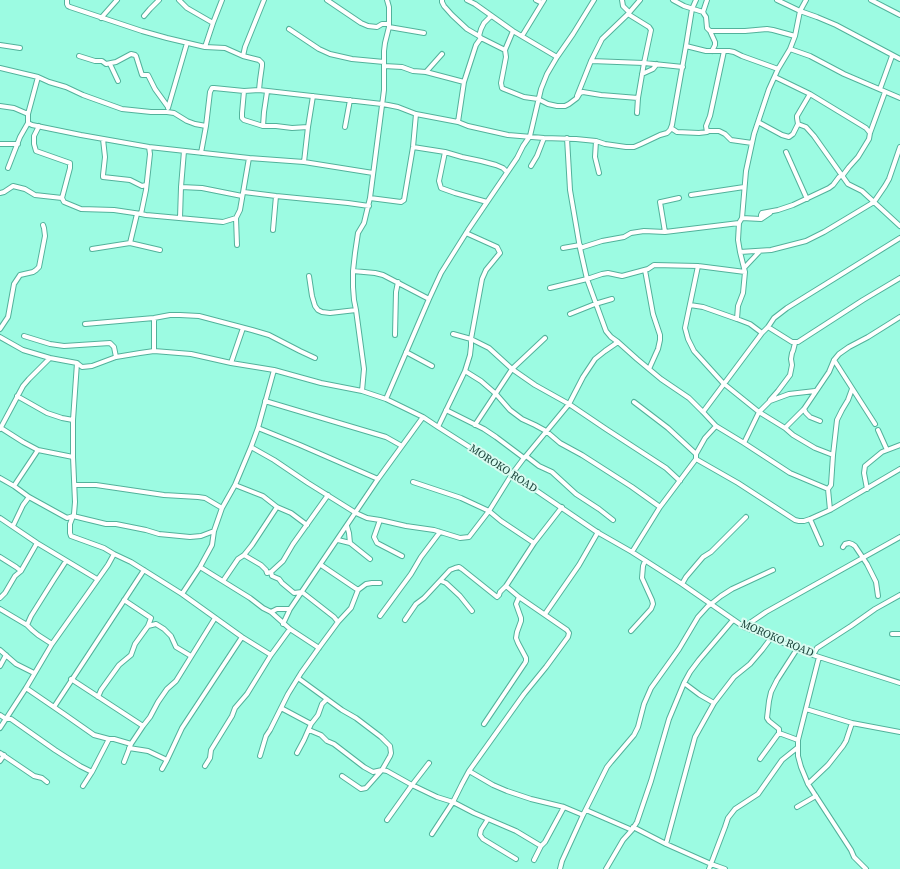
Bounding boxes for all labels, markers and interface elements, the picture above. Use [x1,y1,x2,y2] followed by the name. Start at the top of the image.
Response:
[467,442,539,496] street label: MOROKO ROAD
[738,618,816,660] street label: MOROKO ROAD

